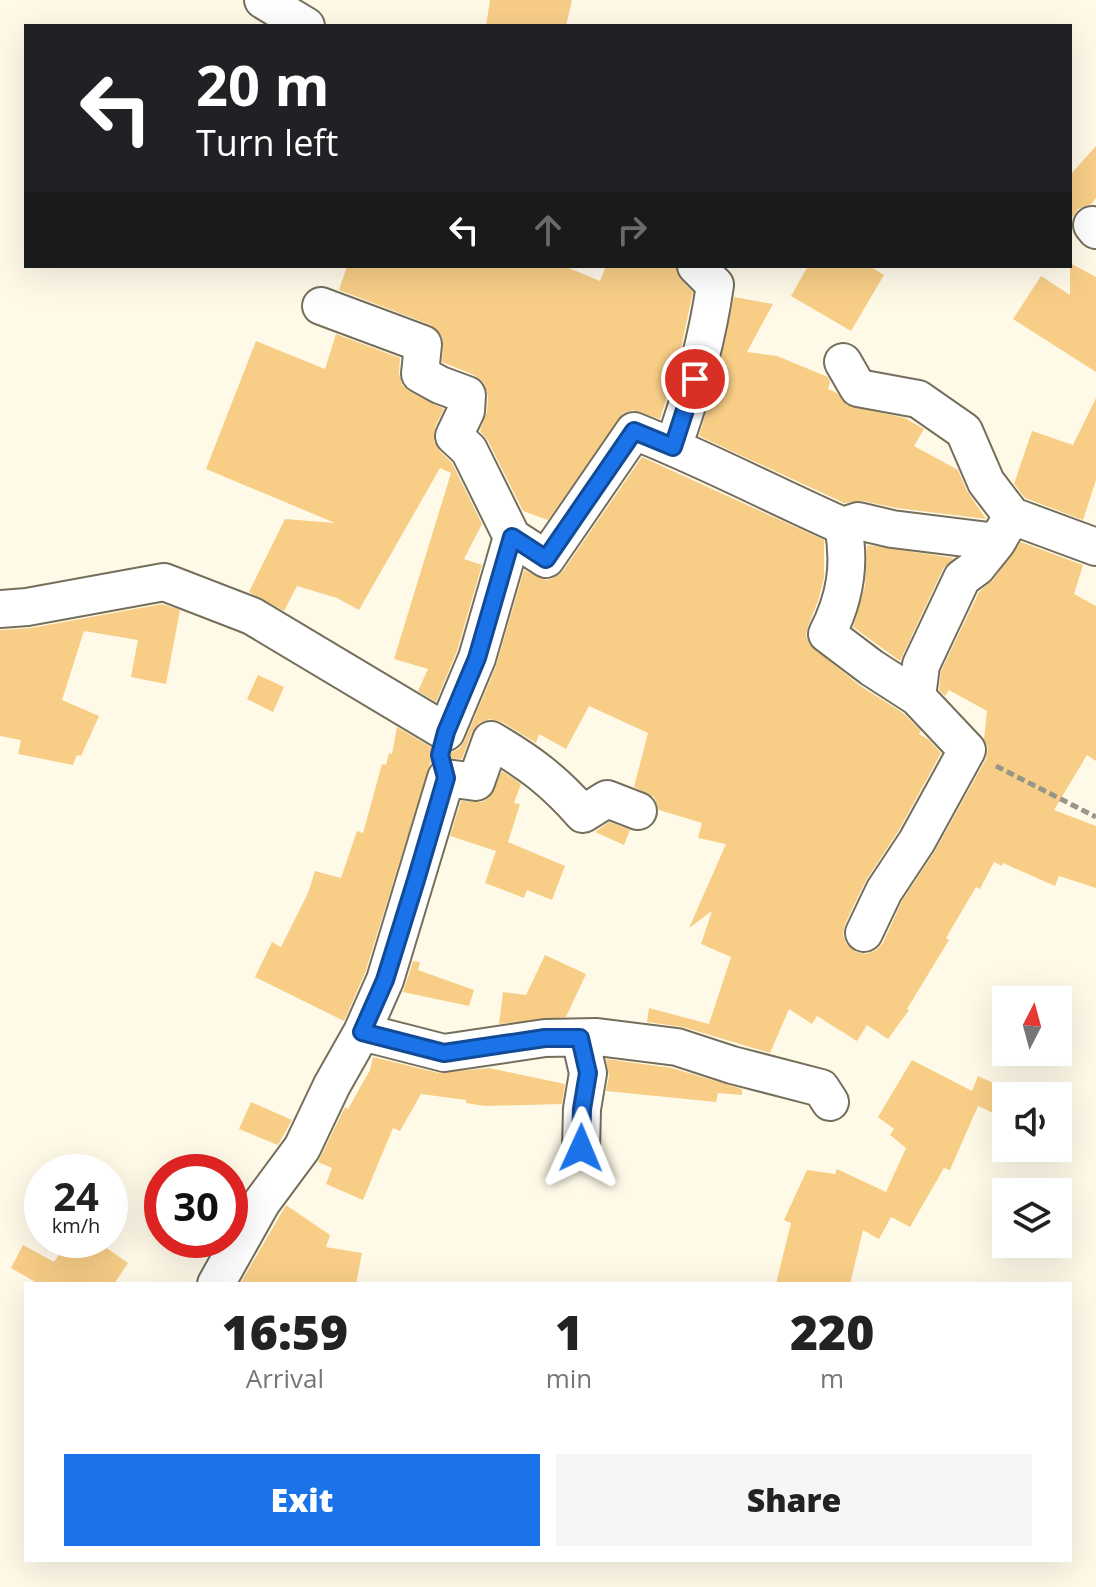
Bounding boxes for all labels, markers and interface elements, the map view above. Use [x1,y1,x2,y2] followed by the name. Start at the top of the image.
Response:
[196,46,330,122] text: 20 m
[64,56,168,160] icon: left
[196,118,338,167] text: Turn left
[442,208,486,252] icon: left
[526,208,570,252] icon: ahead
[610,208,654,252] icon: right
[661,345,729,413] pin
[673,357,717,401] icon: arrive
[992,986,1072,1066] north arrow
[992,986,1072,1258] map controls
[992,1082,1072,1162] button: sound
[539,1106,623,1190] position arrow
[144,1154,248,1258] speed limit sign: 30
[53,1168,99,1223] text: 24
[992,1178,1072,1258] button: layers
[52,1212,100,1239] text: km/h
[222,1299,348,1364] text: 16:59
[555,1299,583,1364] text: 1
[790,1299,874,1364] text: 220
[246,1360,324,1396] text: Arrival
[546,1360,592,1396] text: min
[820,1360,844,1396] text: m
[64,1454,540,1546] button: Exit
[556,1454,1032,1546] button: Share

